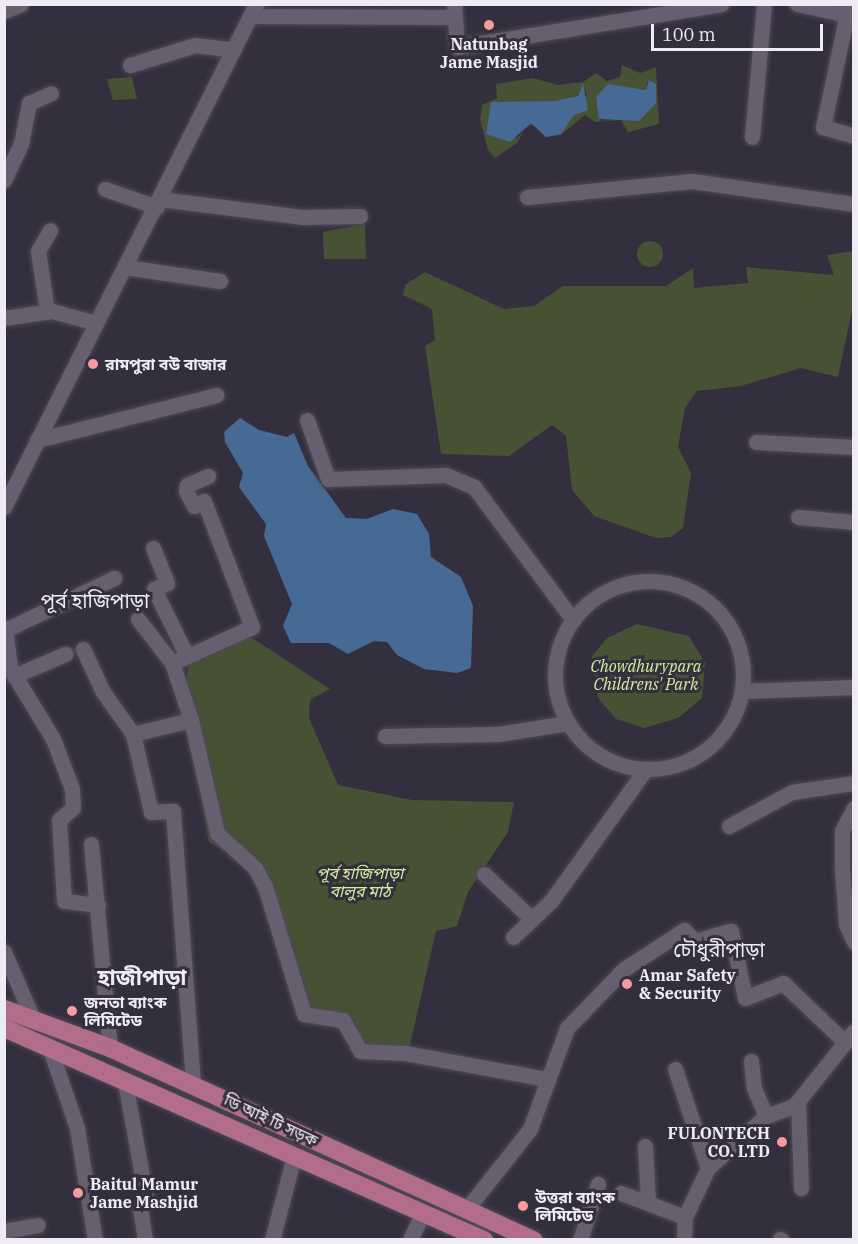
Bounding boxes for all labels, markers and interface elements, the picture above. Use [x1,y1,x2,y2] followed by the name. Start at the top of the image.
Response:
[654,12,826,50] scale bar
[482,18,496,32] marker: Natunbag Jame Masjid
[662,23,716,46] text: 100 m
[440,34,538,72] place label: Natunbag Jame Masjid
[105,354,226,374] place label: রামপুরা বউ বাজার
[86,357,100,371] marker: রামপুরা বউ বাজার
[41,588,149,612] district label: পূর্ব হাজিপাড়া
[590,656,702,694] park label: Chowdhurypara Childrens' Park
[317,863,403,901] park label: পূর্ব হাজিপাড়া বালুর মাঠ
[673,937,765,961] district label: চৌধুরীপাড়া
[97,964,187,990] district label: হাজীপাড়া
[639,965,736,1003] place label: Amar Safety & Security
[620,977,634,991] marker: Amar Safety & Security
[84,992,167,1030] place label: জনতা ব্যাংক লিমিটেড
[65,1004,79,1018] marker: জনতা ব্যাংক লিমিটেড
[221,1090,321,1150] street label: ডি আই টি সড়ক
[668,1123,770,1161] place label: FULONTECH CO. LTD
[775,1135,789,1149] marker: FULONTECH CO. LTD
[90,1174,198,1212] place label: Baitul Mamur Jame Mashjid
[71,1186,85,1200] marker: Baitul Mamur Jame Mashjid
[535,1187,615,1225] place label: উত্তরা ব্যাংক লিমিটেড
[516,1199,530,1213] marker: উত্তরা ব্যাংক লিমিটেড

